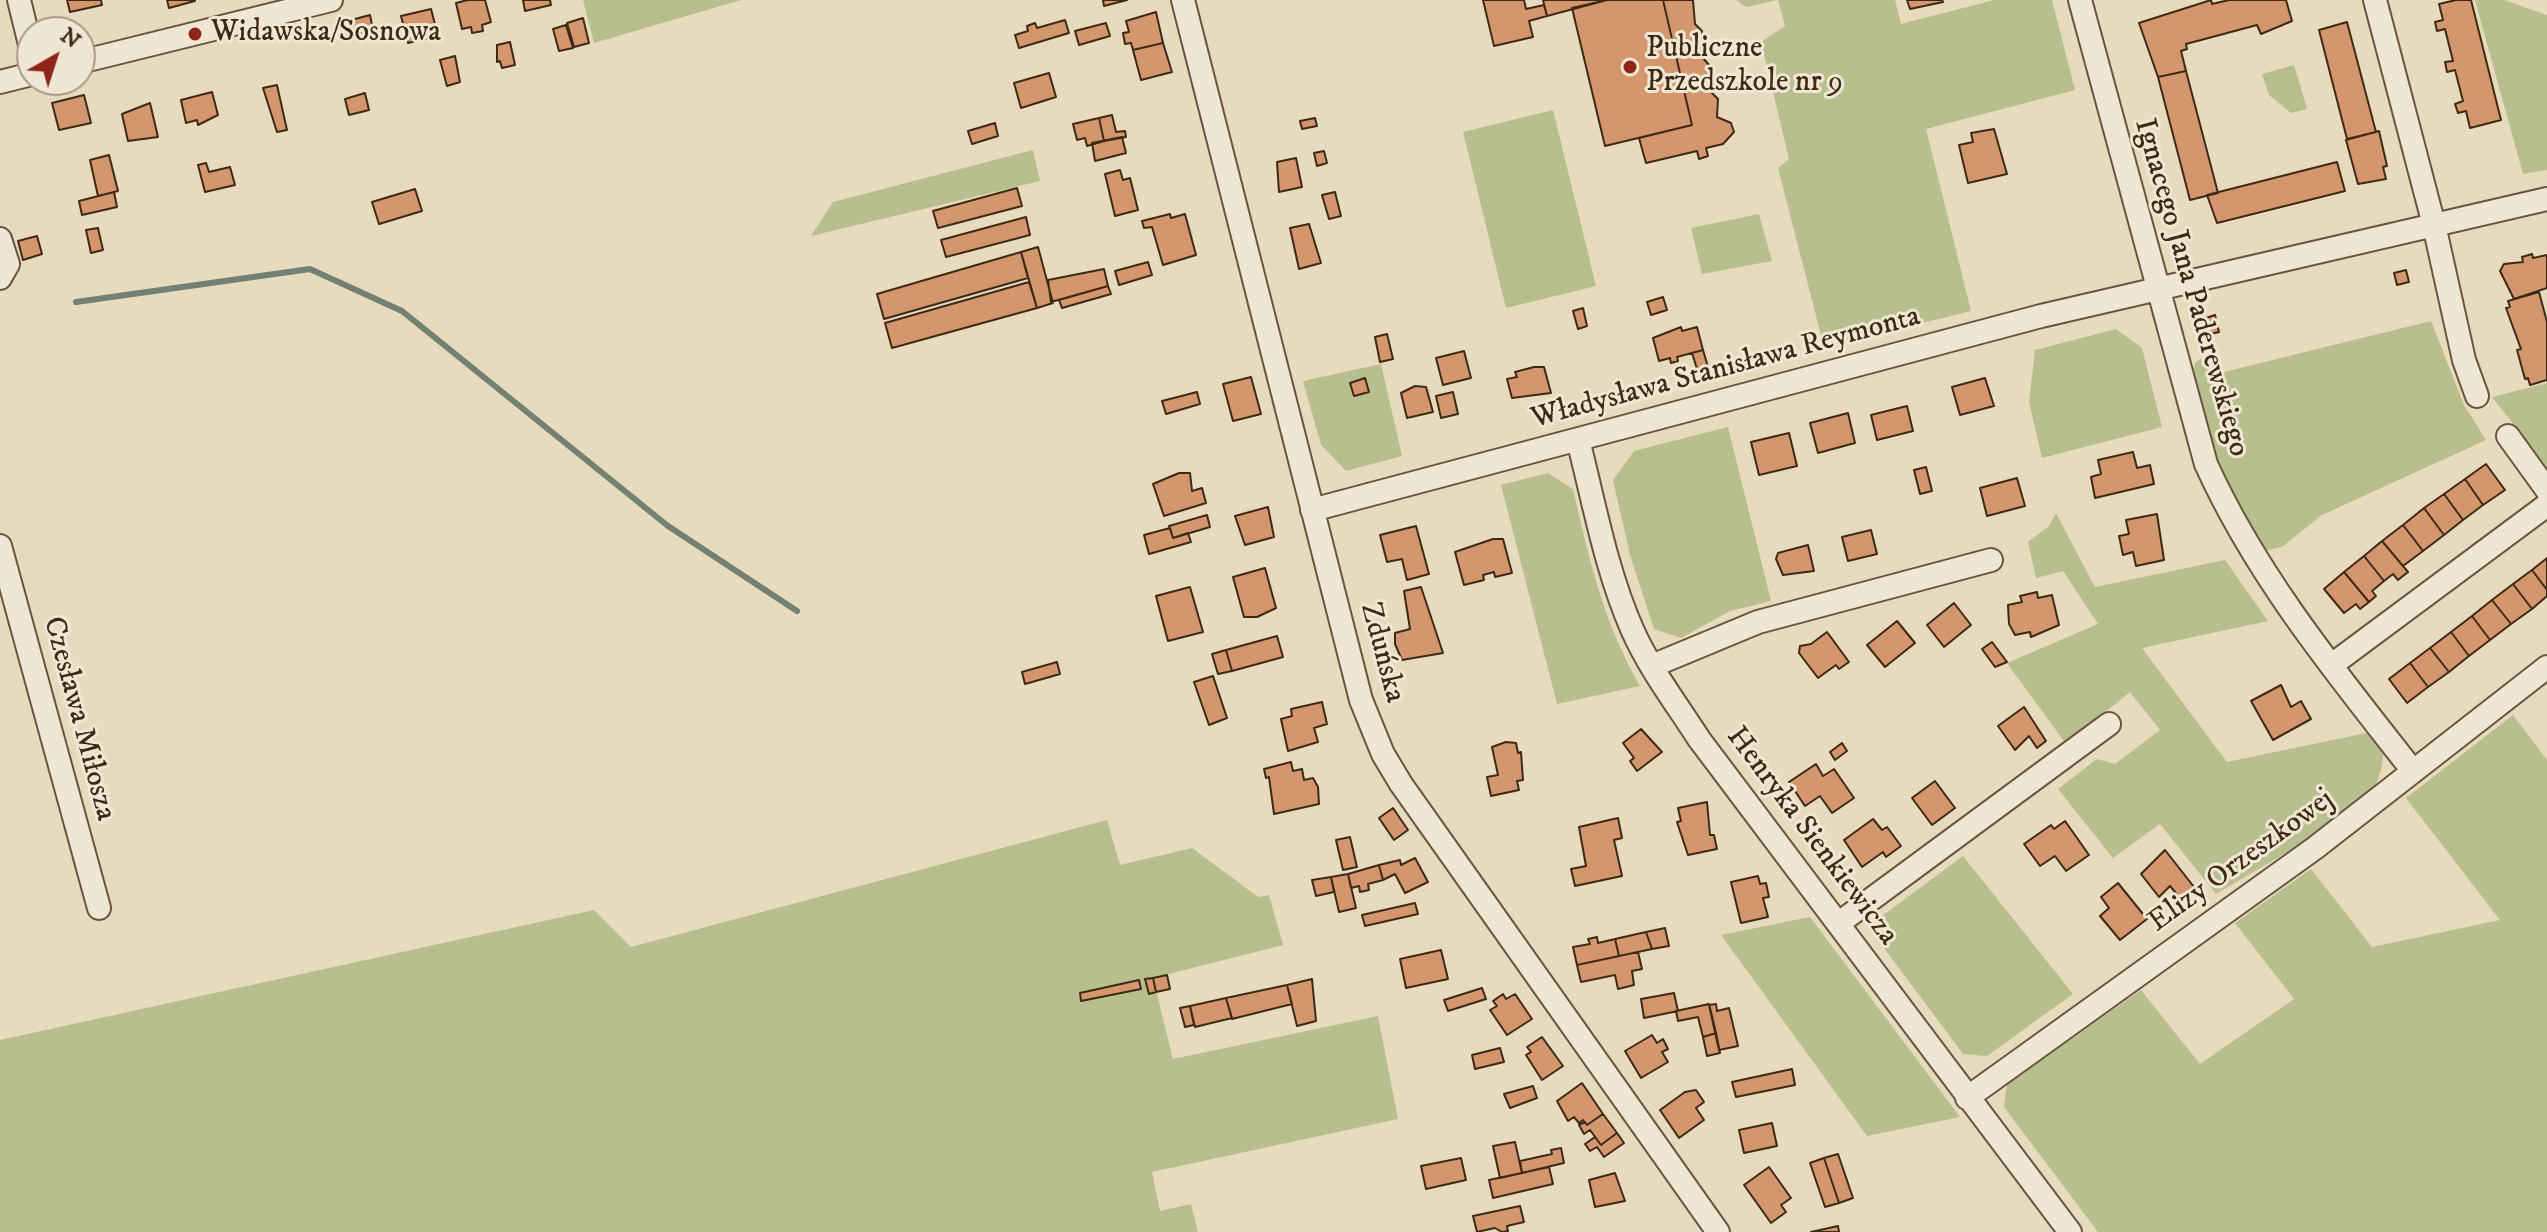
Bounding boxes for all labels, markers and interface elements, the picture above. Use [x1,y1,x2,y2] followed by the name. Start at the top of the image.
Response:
[16,16,96,96] north arrow
[211,16,441,52] place label: Widawska/Sosnowa
[55,22,86,55] text: N
[186,25,204,43] marker: Widawska/Sosnowa
[1646,32,1843,102] place label: Publiczne Przedszkole nr 9
[1621,58,1639,76] marker: Publiczne Przedszkole nr 9
[2124,115,2256,461] street label: Ignacego Jana Paderewskiego
[1528,300,1924,438] street label: Władysława Stanisława Reymonta
[1350,599,1412,707] street label: Zduńska
[33,613,123,825] street label: Czesława Miłosza
[1717,721,1905,953] street label: Henryka Sienkiewicza
[2142,783,2342,941] street label: Elizy Orzeszkowej

